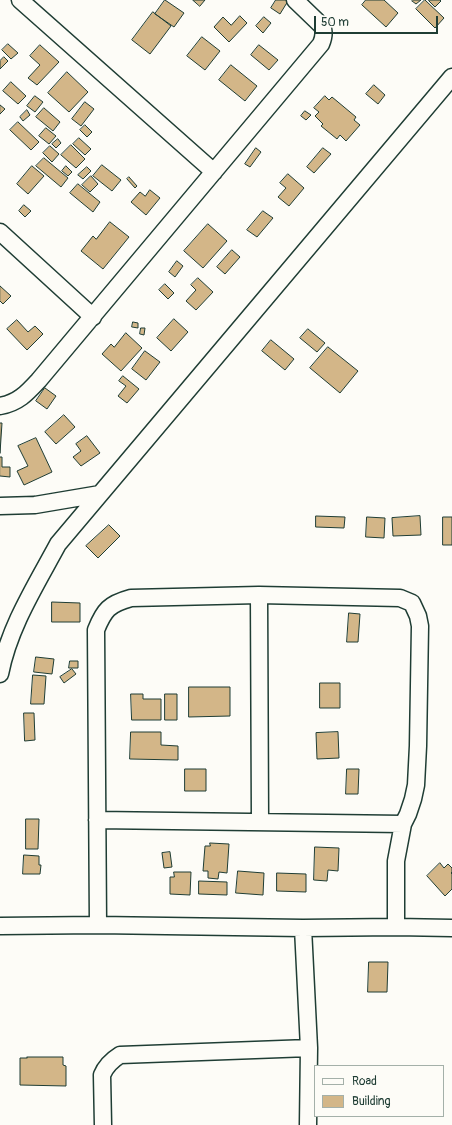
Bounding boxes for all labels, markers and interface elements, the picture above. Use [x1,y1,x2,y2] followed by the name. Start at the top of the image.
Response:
[316,8,440,34] scale bar
[321,15,349,30] text: 50 m
[314,1065,444,1117] legend
[352,1074,377,1089] text: Road
[352,1094,391,1109] text: Building

